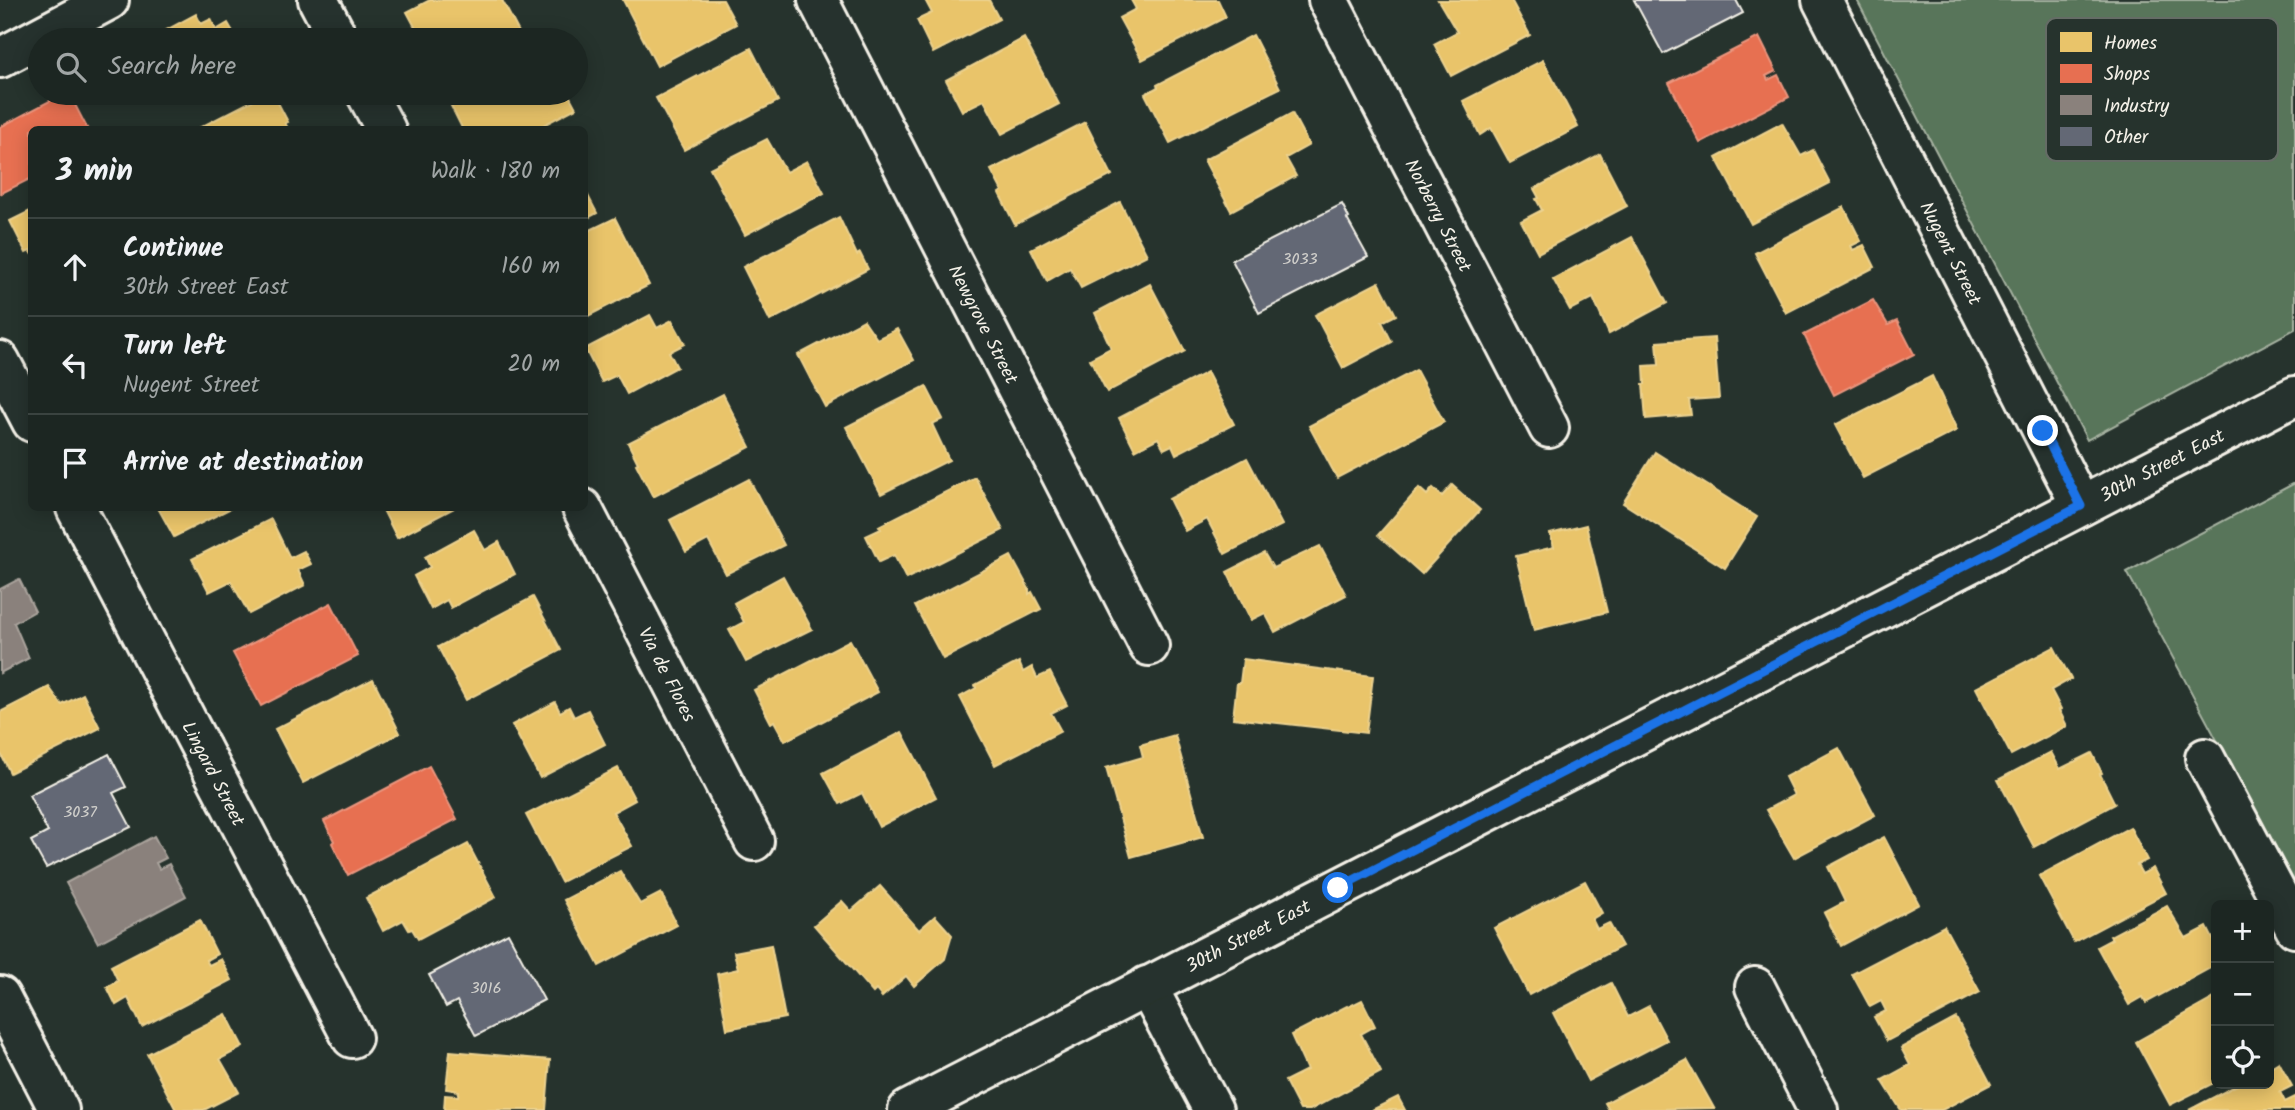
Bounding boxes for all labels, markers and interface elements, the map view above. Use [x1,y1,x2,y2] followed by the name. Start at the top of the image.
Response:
[2046,18,2278,161] legend
[28,28,588,105] search box
[2104,29,2157,59] text: Homes
[108,46,236,88] text: Search here
[52,48,90,86] icon: search
[2104,60,2150,90] text: Shops
[2104,92,2170,122] text: Industry
[2104,123,2150,153] text: Other
[56,148,133,196] text: 3 min
[431,154,560,190] text: Walk · 180 m
[1396,154,1479,278] street label: Norberry Street
[1911,197,1989,311] street label: Nugent Street
[123,228,224,270] text: Continue
[1282,247,1318,272] house number: 3033
[56,248,94,286] icon: ahead
[501,249,560,285] text: 160 m
[939,260,1026,390] street label: Newgrove Street
[123,270,289,306] text: 30th Street East
[123,326,226,368] text: Turn left
[56,346,94,384] icon: left
[508,347,560,383] text: 20 m
[123,368,260,404] text: Nugent Street
[2027,415,2058,446] route end
[2095,421,2231,511] street label: 30th Street East
[123,442,363,484] text: Arrive at destination
[56,444,94,482] icon: arrive
[629,622,703,728] street label: Via de Flores
[173,716,252,832] street label: Lingard Street
[63,800,97,825] house number: 3037
[1322,872,1353,903] route start
[1181,892,1317,982] street label: 30th Street East
[2211,900,2274,1089] map controls
[2211,900,2274,963] button: +
[2211,963,2274,1026] button: −
[470,976,502,1001] house number: 3016
[2211,1026,2274,1089] button: locate

